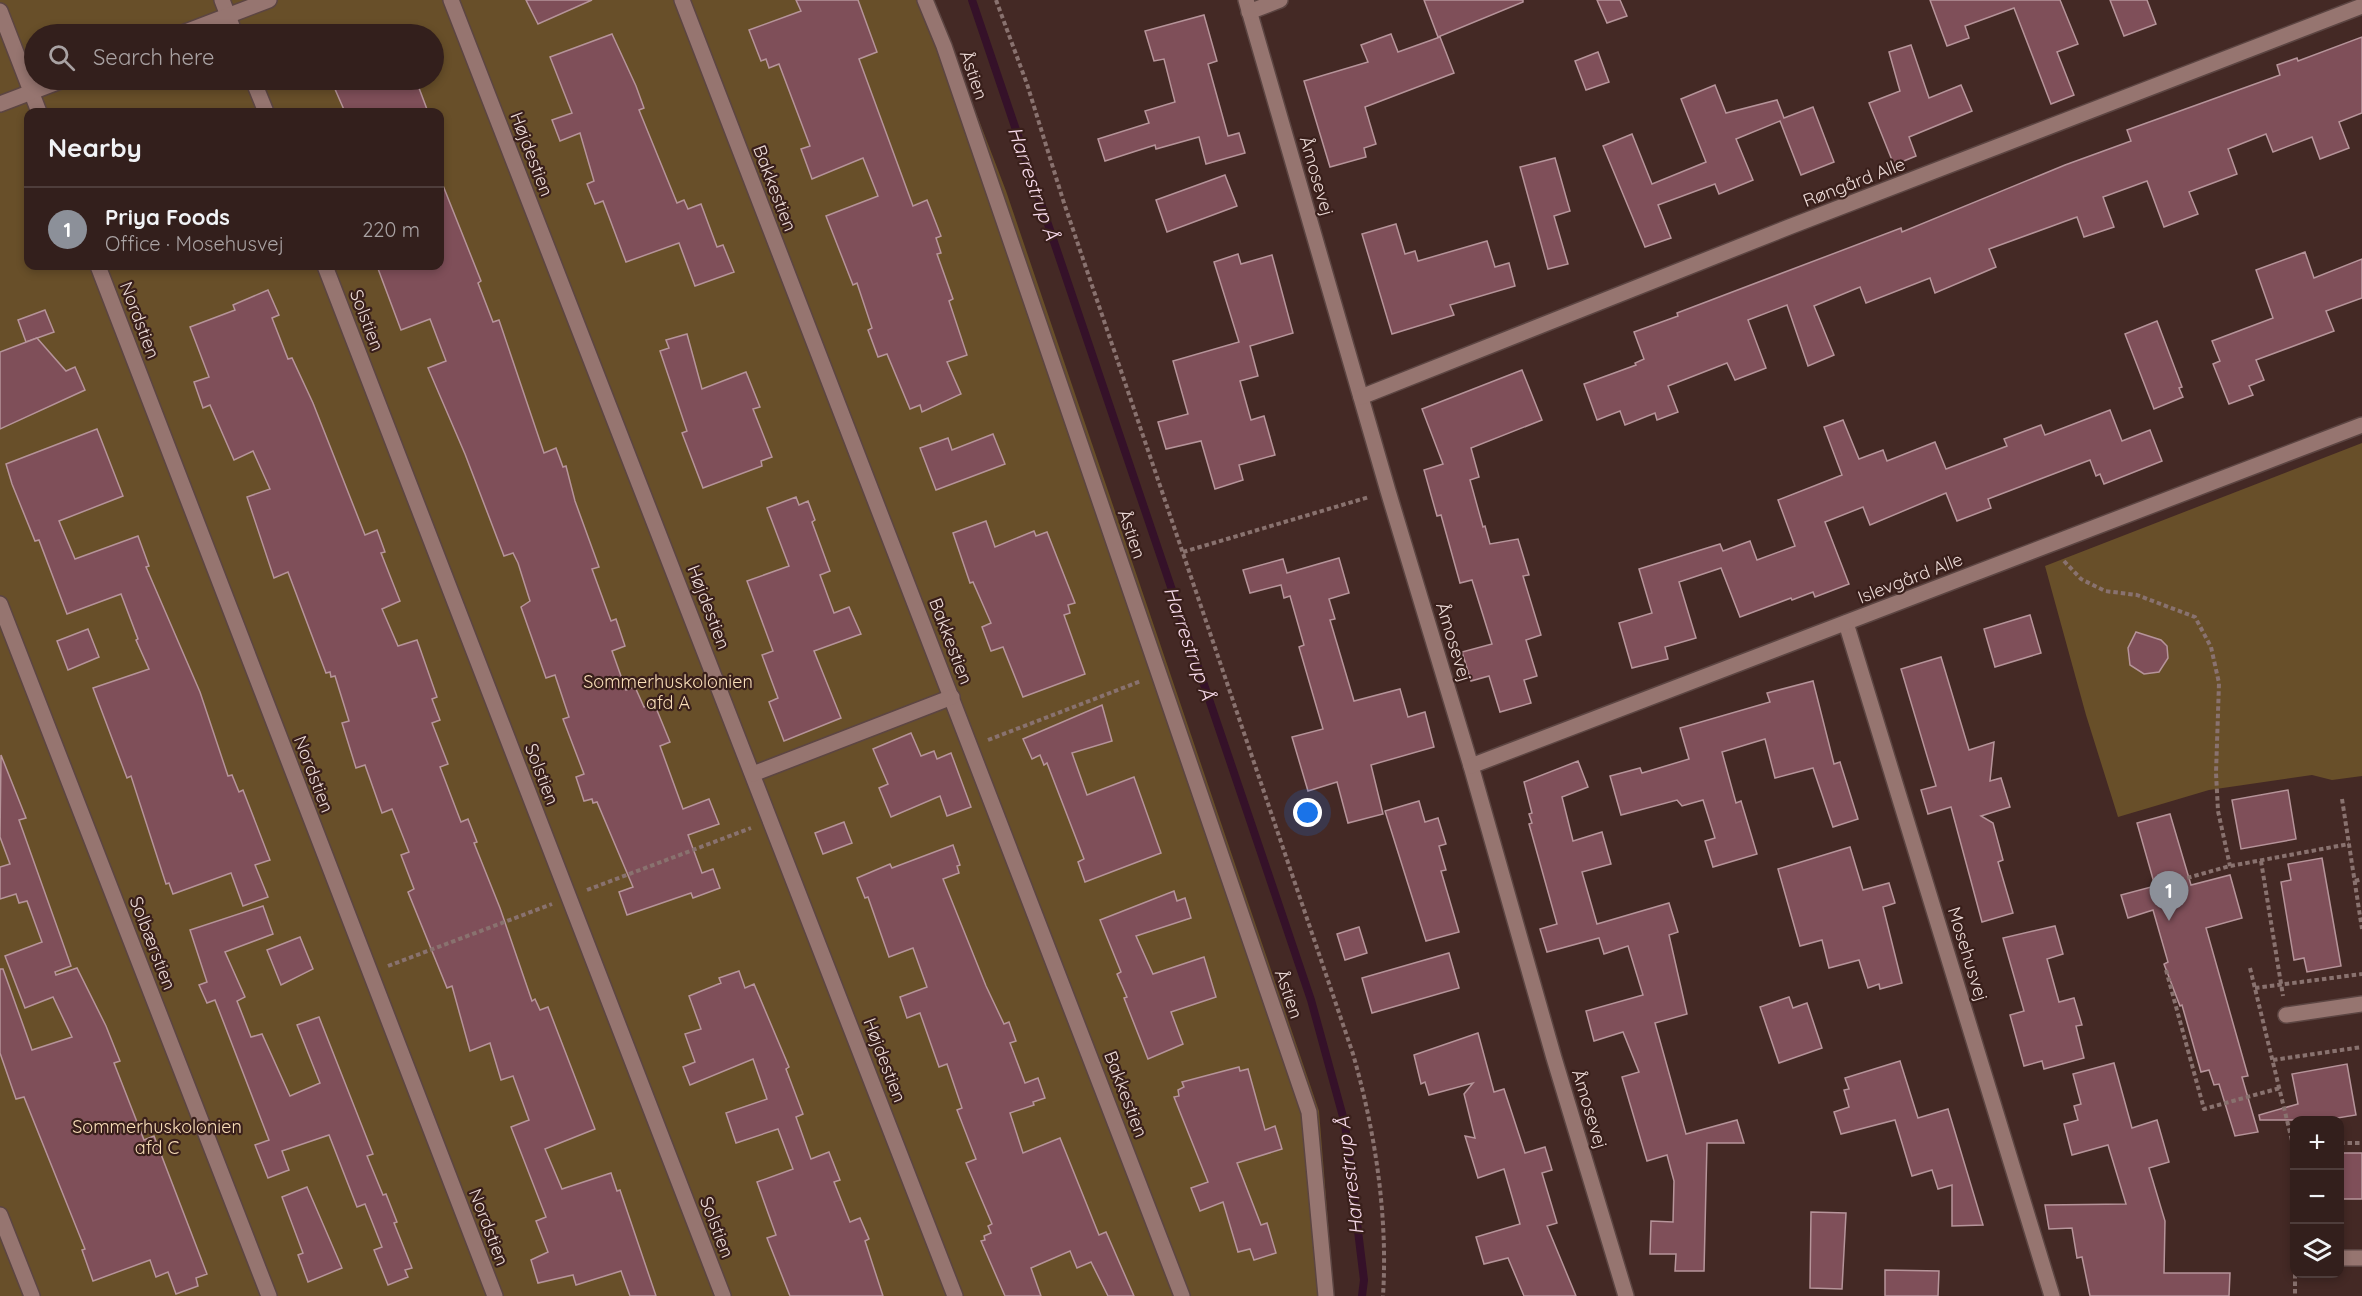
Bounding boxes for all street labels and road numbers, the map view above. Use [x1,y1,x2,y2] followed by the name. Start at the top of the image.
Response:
[955,47,993,103] street label: Åstien
[505,108,559,200] street label: Højdestien
[1295,133,1339,219] street label: Åmosevej
[748,142,802,234] street label: Bakkestien
[1800,152,1908,212] street label: Røngård Alle
[115,278,165,362] street label: Nordstien
[345,286,389,354] street label: Solstien
[1113,506,1151,562] street label: Åstien
[1854,547,1966,609] street label: Islevgård Alle
[682,561,736,653] street label: Højdestien
[924,595,978,687] street label: Bakkestien
[1431,599,1477,685] street label: Åmosevej
[289,732,339,816] street label: Nordstien
[520,740,564,808] street label: Solstien
[125,893,181,993] street label: Solbærstien
[1943,904,1993,1004] street label: Mosehusvej
[1270,966,1308,1022] street label: Åstien
[858,1014,912,1106] street label: Højdestien
[1099,1048,1153,1140] street label: Bakkestien
[1567,1066,1613,1152] street label: Åmosevej
[464,1185,514,1269] street label: Nordstien
[695,1193,739,1261] street label: Solstien

